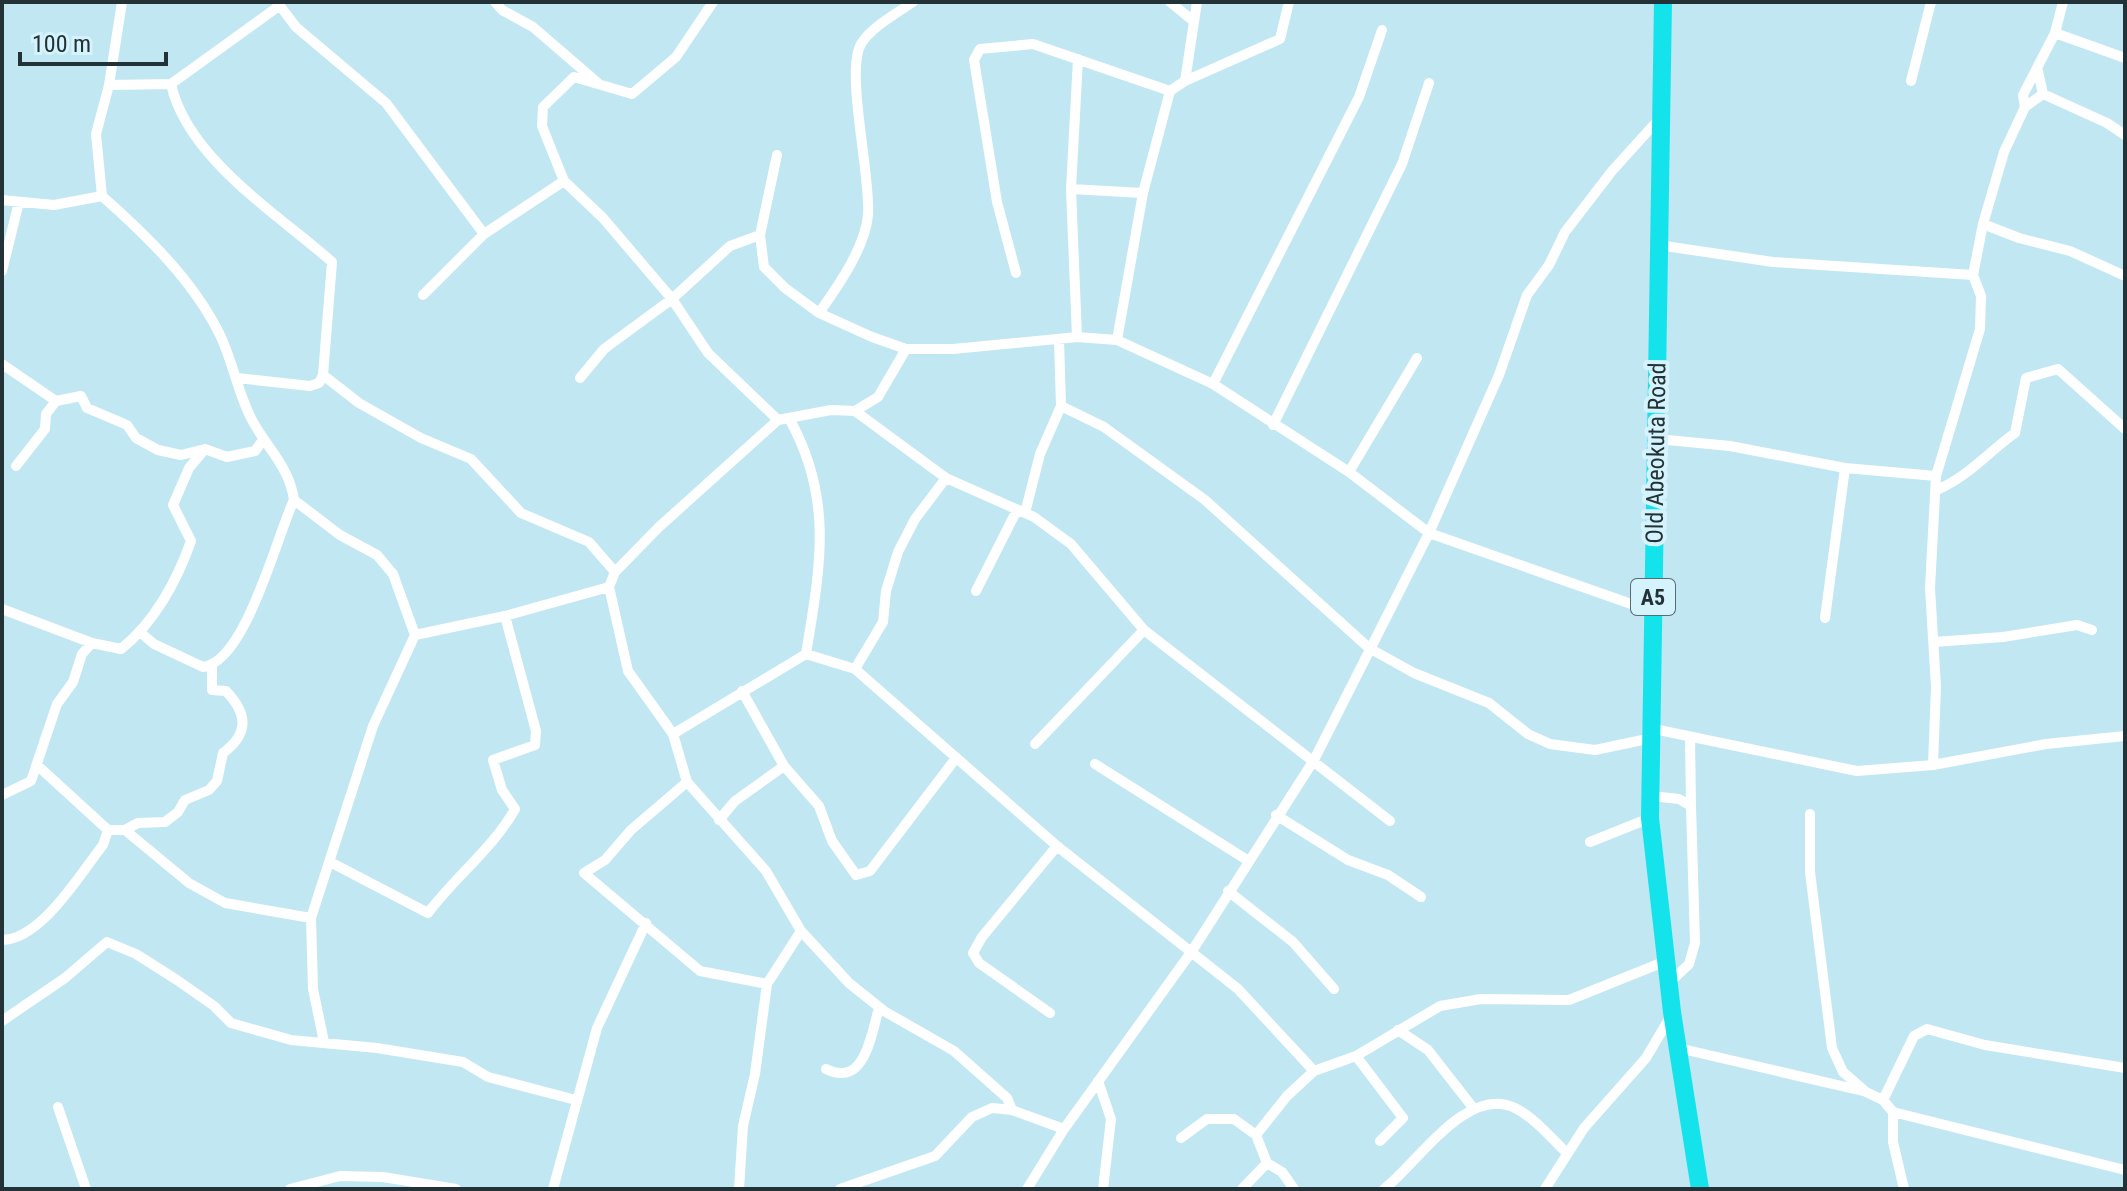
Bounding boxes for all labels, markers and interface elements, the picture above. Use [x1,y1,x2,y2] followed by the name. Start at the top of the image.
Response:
[20,16,166,66] scale bar
[32,30,91,58] text: 100 m
[1640,362,1672,544] street label: Old Abeokuta Road
[1631,579,1675,615] road number: A5

